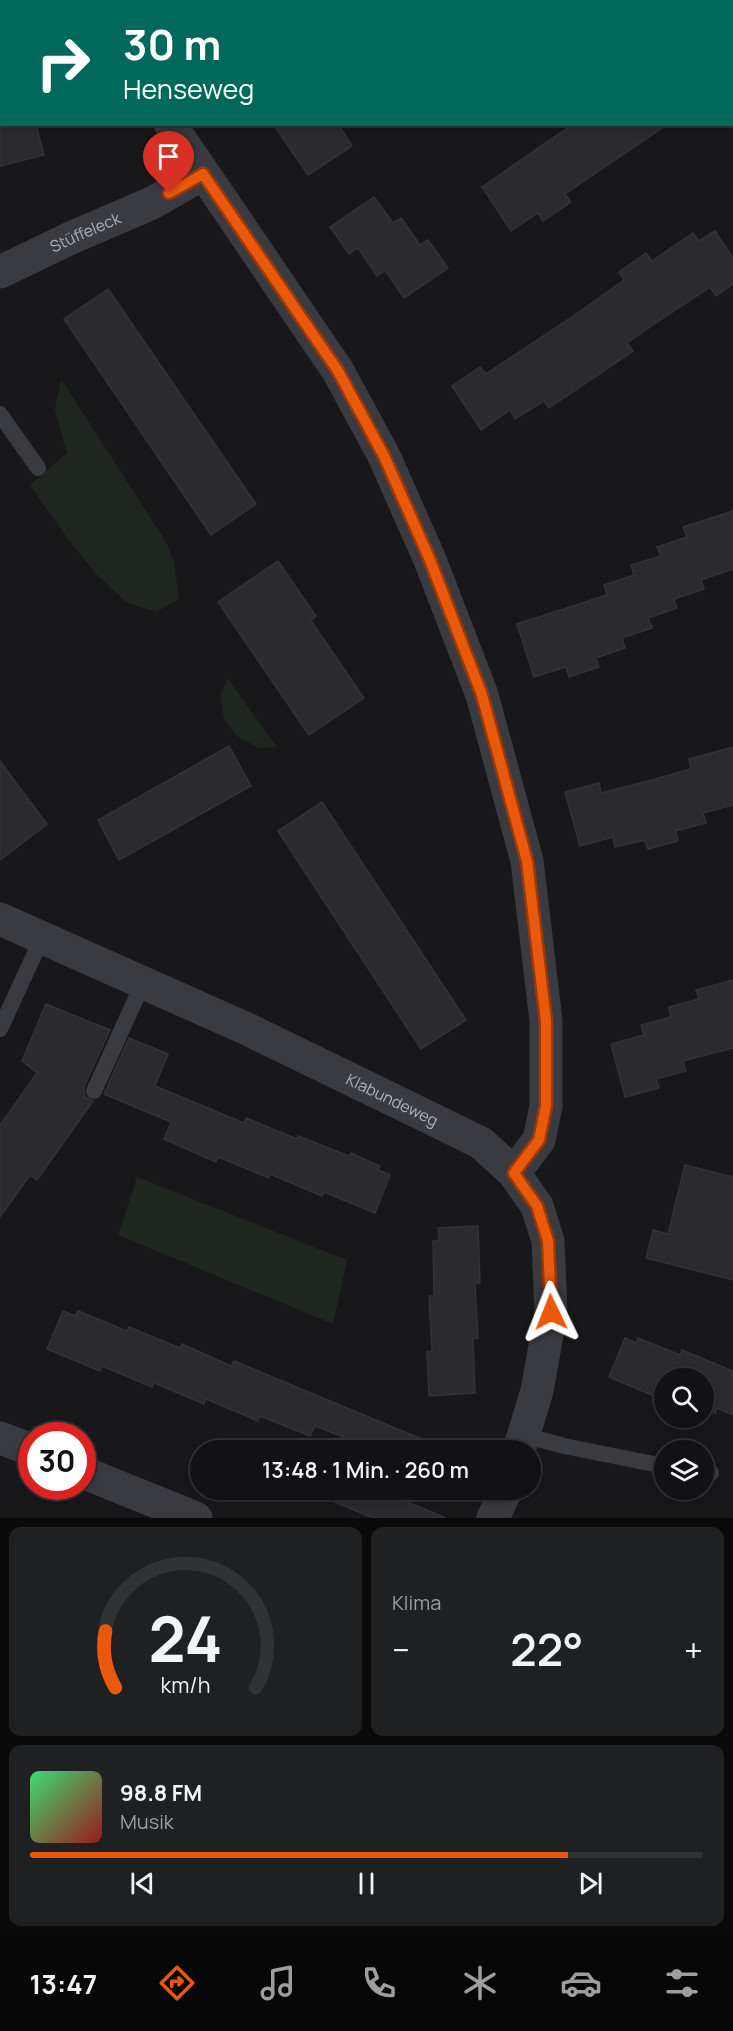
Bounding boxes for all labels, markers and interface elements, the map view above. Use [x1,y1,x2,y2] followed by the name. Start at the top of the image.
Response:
[123,15,221,73] text: 30 m
[24,24,102,102] icon: right
[123,70,254,107] text: Henseweg
[143,131,194,193] pin
[152,140,185,173] icon: arrive
[46,206,125,258] street label: Stüffeleck
[343,1068,442,1131] street label: Klabundeweg
[519,1280,583,1344] position arrow
[654,1368,714,1500] map controls
[654,1368,714,1428] button: search
[18,1422,96,1500] speed limit sign: 30
[654,1440,714,1500] button: layers
[262,1455,469,1485] text: 13:48 · 1 Min. · 260 m
[392,1589,441,1616] text: Klima
[149,1595,222,1681] text: 24
[510,1618,583,1680] text: 22°
[392,1627,410,1672] text: −
[684,1627,703,1672] text: +
[161,1671,210,1700] text: km/h
[120,1778,202,1808] text: 98.8 FM
[120,1808,174,1835] text: Musik
[126,1867,159,1900] icon: previous
[350,1867,383,1900] icon: pause
[574,1867,607,1900] icon: next
[156,1962,198,2004] icon: directions
[257,1962,299,2004] icon: music
[358,1962,400,2004] icon: phone
[459,1962,501,2004] icon: climate
[560,1962,602,2004] icon: car
[661,1962,703,2004] icon: filters
[30,1965,97,2002] text: 13:47

